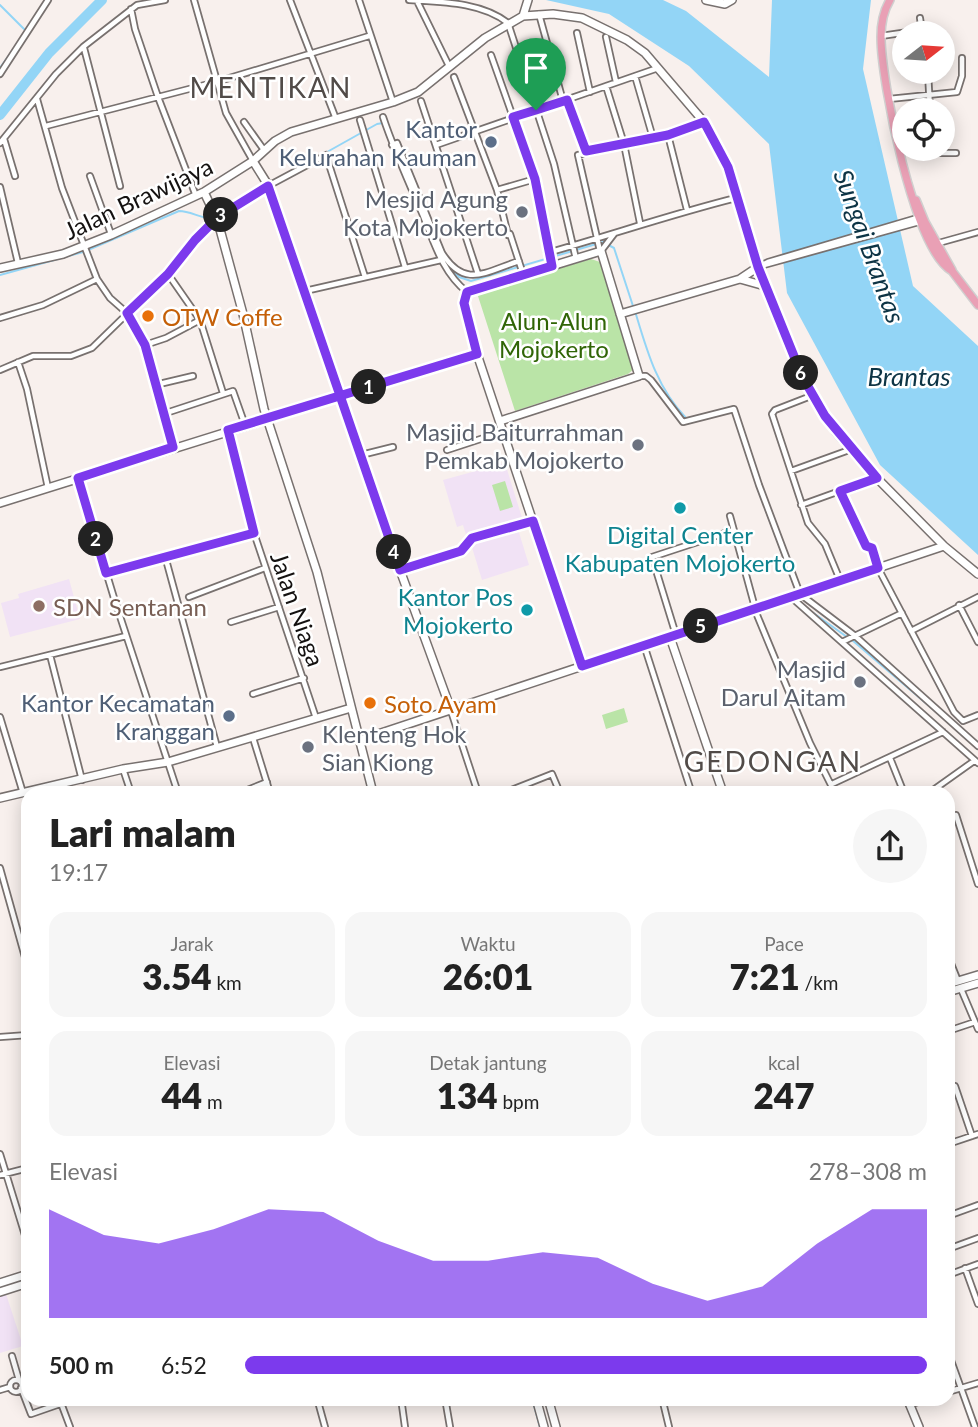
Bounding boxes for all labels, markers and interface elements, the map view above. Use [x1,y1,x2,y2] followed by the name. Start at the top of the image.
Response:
[892,21,956,84] north arrow
[892,21,955,161] map controls
[506,38,566,110] pin
[517,49,555,87] icon: arrive
[190,70,352,104] district label: MENTIKAN
[892,98,955,161] button: locate
[279,114,477,171] place label: Kantor Kelurahan Kauman
[483,134,499,150] marker: Kantor Kelurahan Kauman
[59,151,217,245] street label: Jalan Brawijaya
[827,165,913,327] water label: Sungai Brantas
[343,184,508,241] place label: Mesjid Agung Kota Mojokerto
[204,198,238,232] pin: 3
[215,203,226,226] text: 3
[514,204,530,220] marker: Mesjid Agung Kota Mojokerto
[162,302,283,331] place label: OTW Coffe
[499,306,609,363] park label: Alun-Alun Mojokerto
[140,308,156,324] marker: OTW Coffe
[784,356,818,390] pin: 6
[867,360,951,392] water label: Brantas
[795,361,806,384] text: 6
[352,370,386,404] pin: 1
[363,375,374,398] text: 1
[406,417,624,474] place label: Masjid Baiturrahman Pemkab Mojokerto
[630,437,646,453] marker: Masjid Baiturrahman Pemkab Mojokerto
[672,500,688,516] marker: Digital Center Kabupaten Mojokerto
[565,520,795,577] place label: Digital Center Kabupaten Mojokerto
[78,522,114,556] pin: 2
[90,527,101,550] text: 2
[376,534,412,570] pin: 4
[388,540,399,563] text: 4
[265,548,331,670] street label: Jalan Niaga
[398,582,513,639] place label: Kantor Pos Mojokerto
[53,592,207,621] place label: SDN Sentanan
[31,598,47,614] marker: SDN Sentanan
[519,602,535,618] marker: Kantor Pos Mojokerto
[684,608,718,644] pin: 5
[695,614,706,637] text: 5
[721,654,846,711] place label: Masjid Darul Aitam
[852,674,868,690] marker: Masjid Darul Aitam
[21,688,215,745] place label: Kantor Kecamatan Kranggan
[384,689,497,718] place label: Soto Ayam
[362,695,378,711] marker: Soto Ayam
[221,708,237,724] marker: Kantor Kecamatan Kranggan
[322,719,467,776] place label: Klenteng Hok Sian Kiong
[300,739,316,755] marker: Klenteng Hok Sian Kiong
[684,744,862,778] district label: GEDONGAN
[49,809,236,855] text: Lari malam
[853,809,927,883] button: share
[49,858,108,886] text: 19:17
[171,932,213,955] text: Jarak
[460,932,516,955] text: Waktu
[764,932,804,955] text: Pace
[142,955,212,997] text: 3.54
[443,955,533,997] text: 26:01
[730,955,800,997] text: 7:21
[212,971,242,994] text: km
[800,971,838,994] text: /km
[163,1051,221,1074] text: Elevasi
[429,1051,547,1074] text: Detak jantung
[768,1051,800,1074] text: kcal
[161,1074,202,1116] text: 44
[437,1074,498,1116] text: 134
[754,1074,814,1116] text: 247
[202,1090,223,1113] text: m
[498,1090,539,1113] text: bpm
[49,1157,118,1185] text: Elevasi
[809,1157,927,1185] text: 278–308 m
[49,1351,114,1379] text: 500 m
[161,1351,207,1379] text: 6:52

